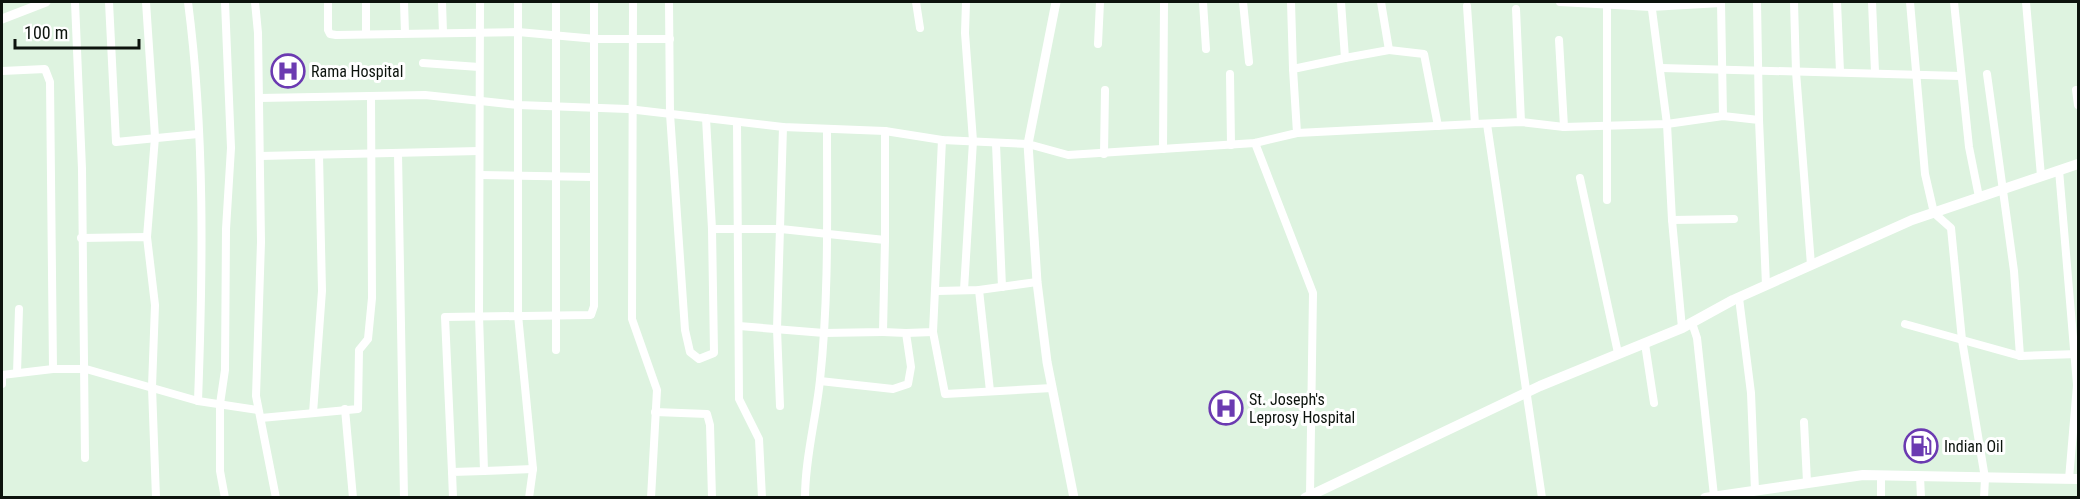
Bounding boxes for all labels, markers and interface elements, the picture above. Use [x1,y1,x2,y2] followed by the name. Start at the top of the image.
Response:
[15,12,140,50] scale bar
[24,22,68,43] text: 100 m
[270,53,306,89] hospital icon: Rama Hospital
[311,62,403,81] place label: Rama Hospital
[1208,390,1244,426] hospital icon: St. Joseph's Leprosy Hospital
[1249,390,1355,427] place label: St. Joseph's Leprosy Hospital
[1903,428,1939,464] fuel station icon: Indian Oil
[1944,437,2003,456] place label: Indian Oil

